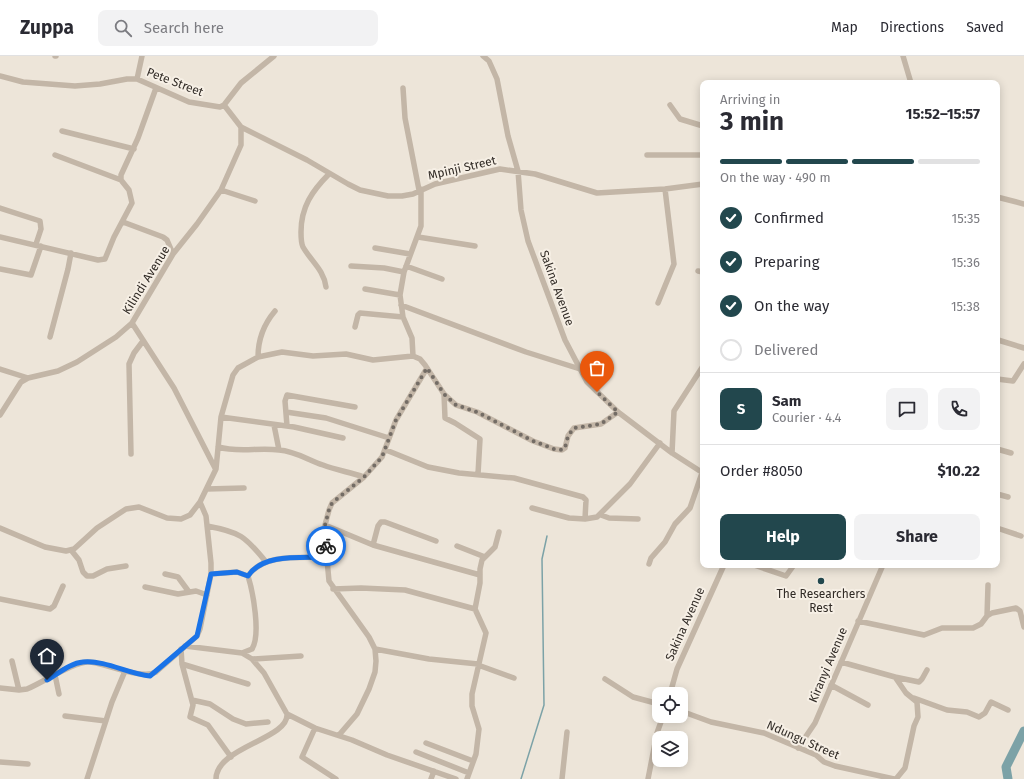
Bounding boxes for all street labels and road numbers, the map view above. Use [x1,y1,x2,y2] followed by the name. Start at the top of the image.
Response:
[145,65,206,99] street label: Pete Street
[427,153,498,183] street label: Mpinji Street
[119,243,173,317] street label: Kilindi Avenue
[537,248,577,328] street label: Sakina Avenue
[663,585,707,663] street label: Sakina Avenue
[806,625,850,705] street label: Kiranyi Avenue
[764,718,842,763] street label: Ndungu Street

